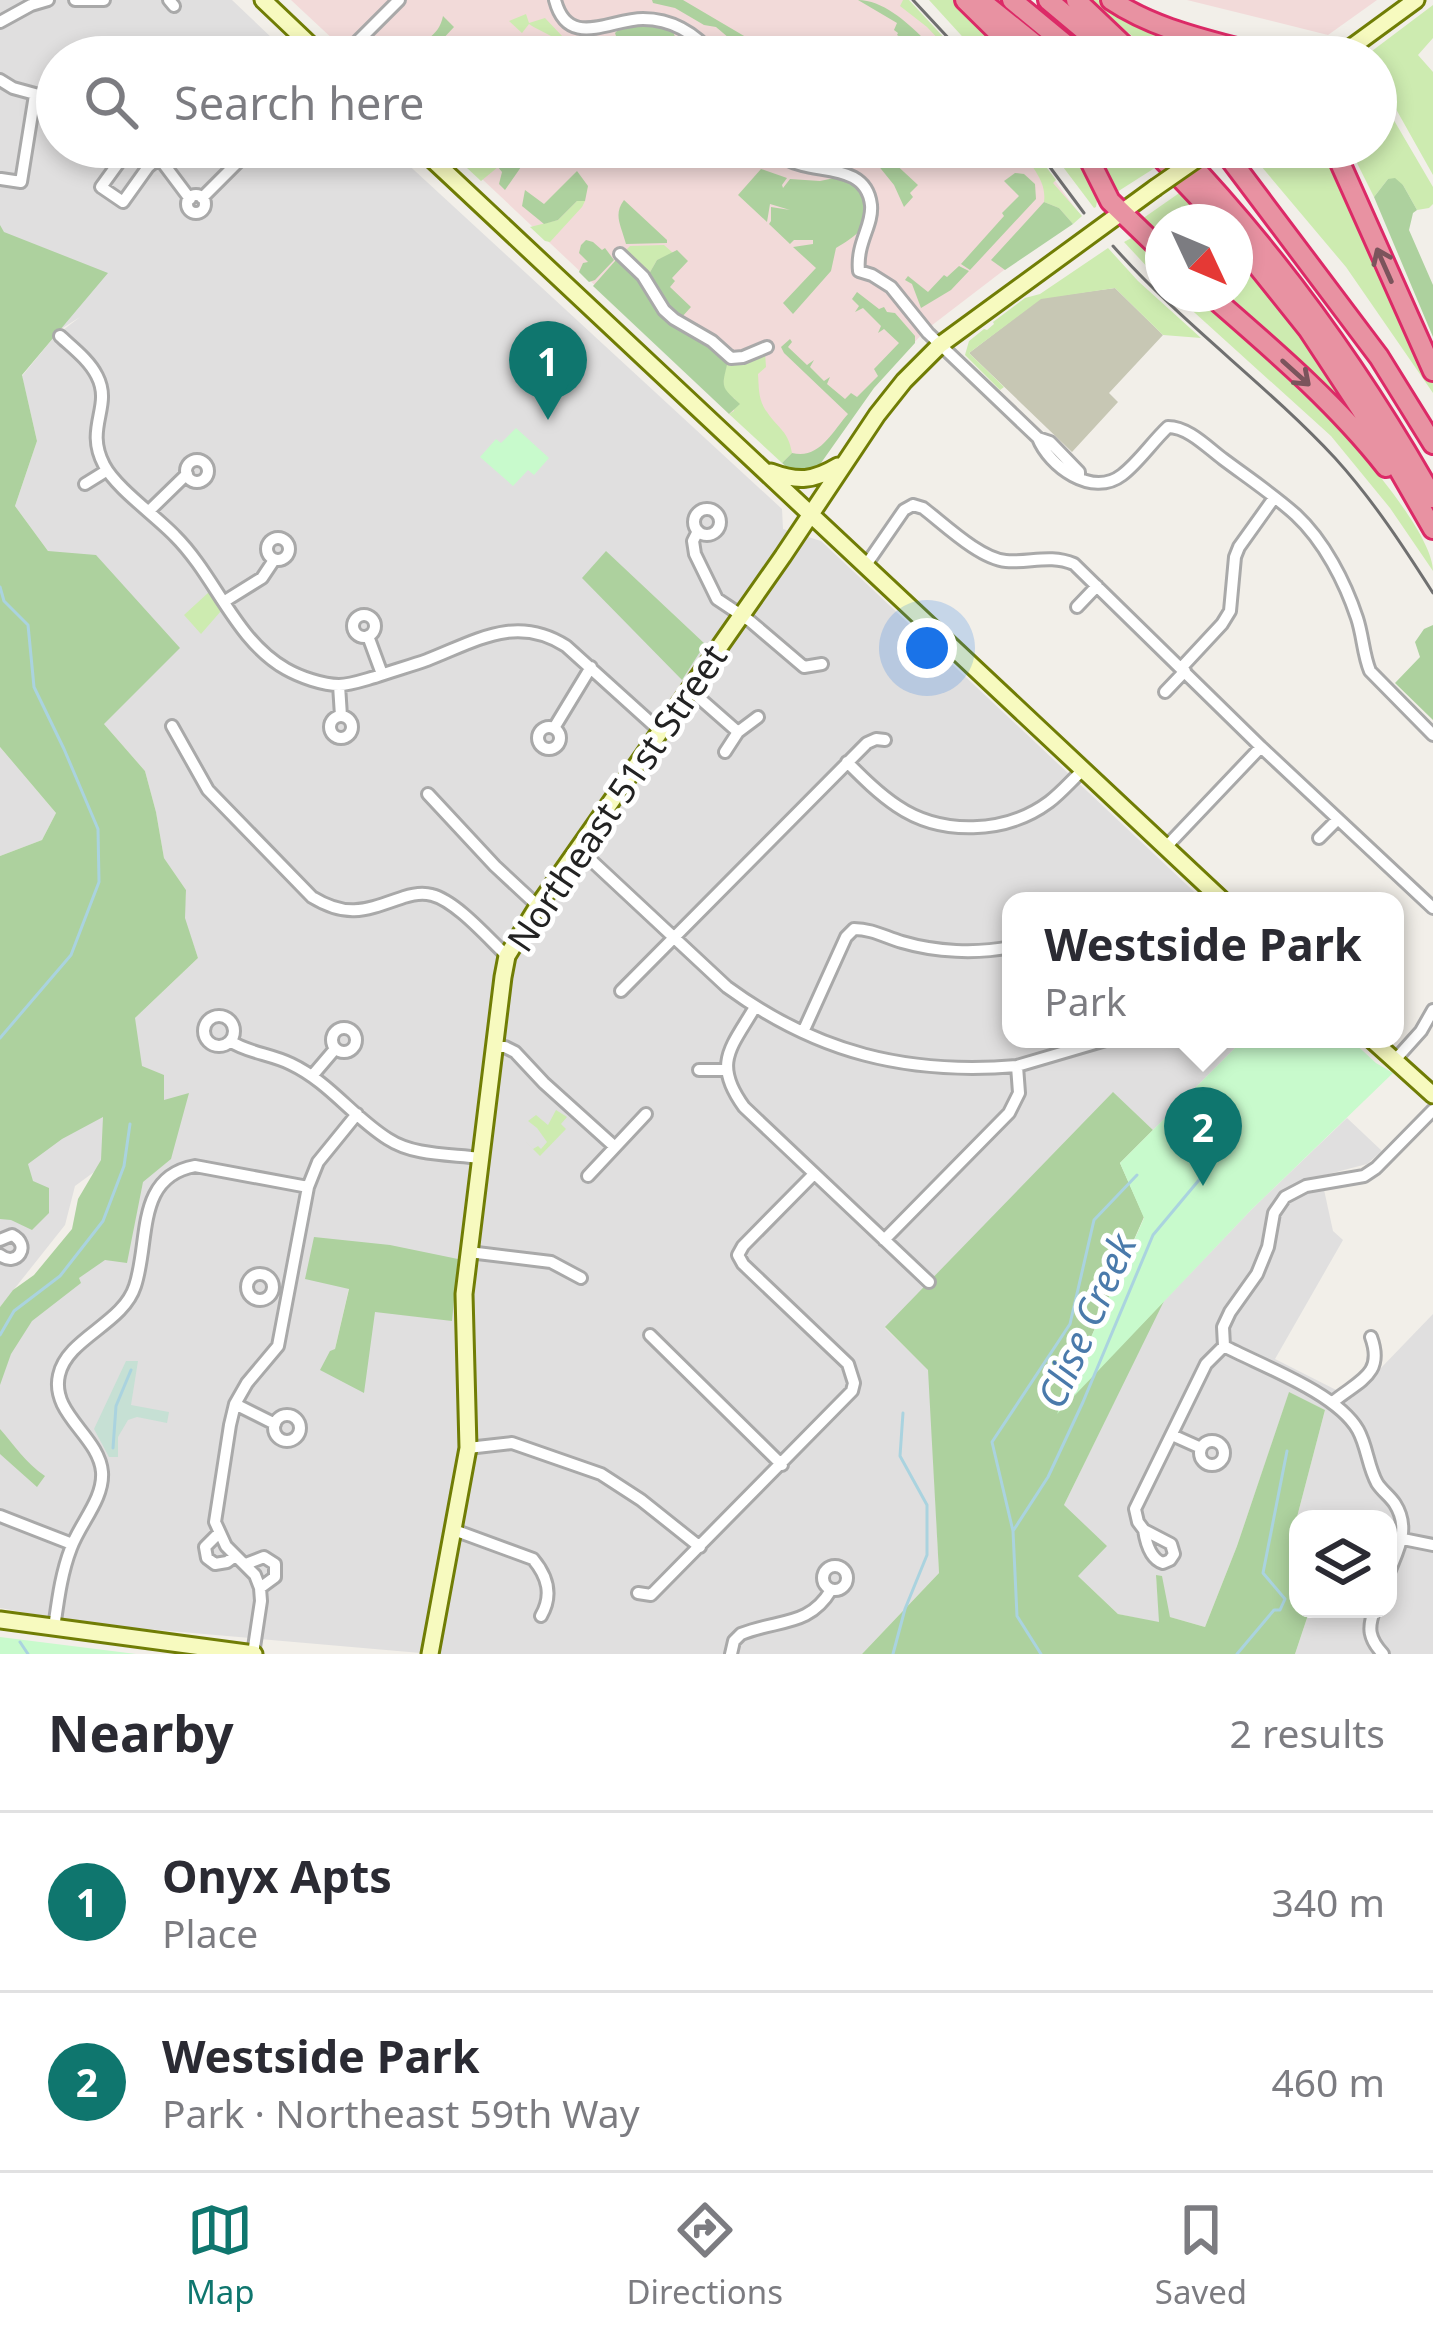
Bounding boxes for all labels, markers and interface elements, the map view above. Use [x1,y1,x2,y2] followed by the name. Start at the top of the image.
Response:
[36,36,1397,168] search box
[78,69,144,135] icon: search
[174,72,424,133] text: Search here
[1145,204,1253,312] north arrow
[1371,248,1393,284] one-way arrow
[509,321,587,420] pin: 1
[1280,358,1310,386] one-way arrow
[897,618,957,678] your location
[495,635,738,961] street label: Northeast 51st Street
[1002,892,1404,1048] popup
[1044,913,1362,974] text: Westside Park
[1044,974,1127,1027] text: Park
[1164,1087,1242,1186] pin: 2
[1024,1223,1148,1416] water label: Clise Creek
[1289,1510,1397,1618] map controls
[1289,1510,1397,1618] button: layers
[48,1697,234,1767] text: Nearby
[1230,1706,1385,1759] text: 2 results
[162,1845,392,1906] text: Onyx Apts
[76,1875,98,1928] text: 1
[1271,1875,1385,1928] text: 340 m
[162,1906,258,1959] text: Place
[162,2025,480,2086] text: Westside Park
[76,2055,98,2108] text: 2
[1271,2055,1385,2108] text: 460 m
[162,2086,640,2139] text: Park · Northeast 59th Way
[186,2197,255,2314] tab: Map
[626,2197,783,2314] tab: Directions
[1155,2197,1247,2314] tab: Saved

